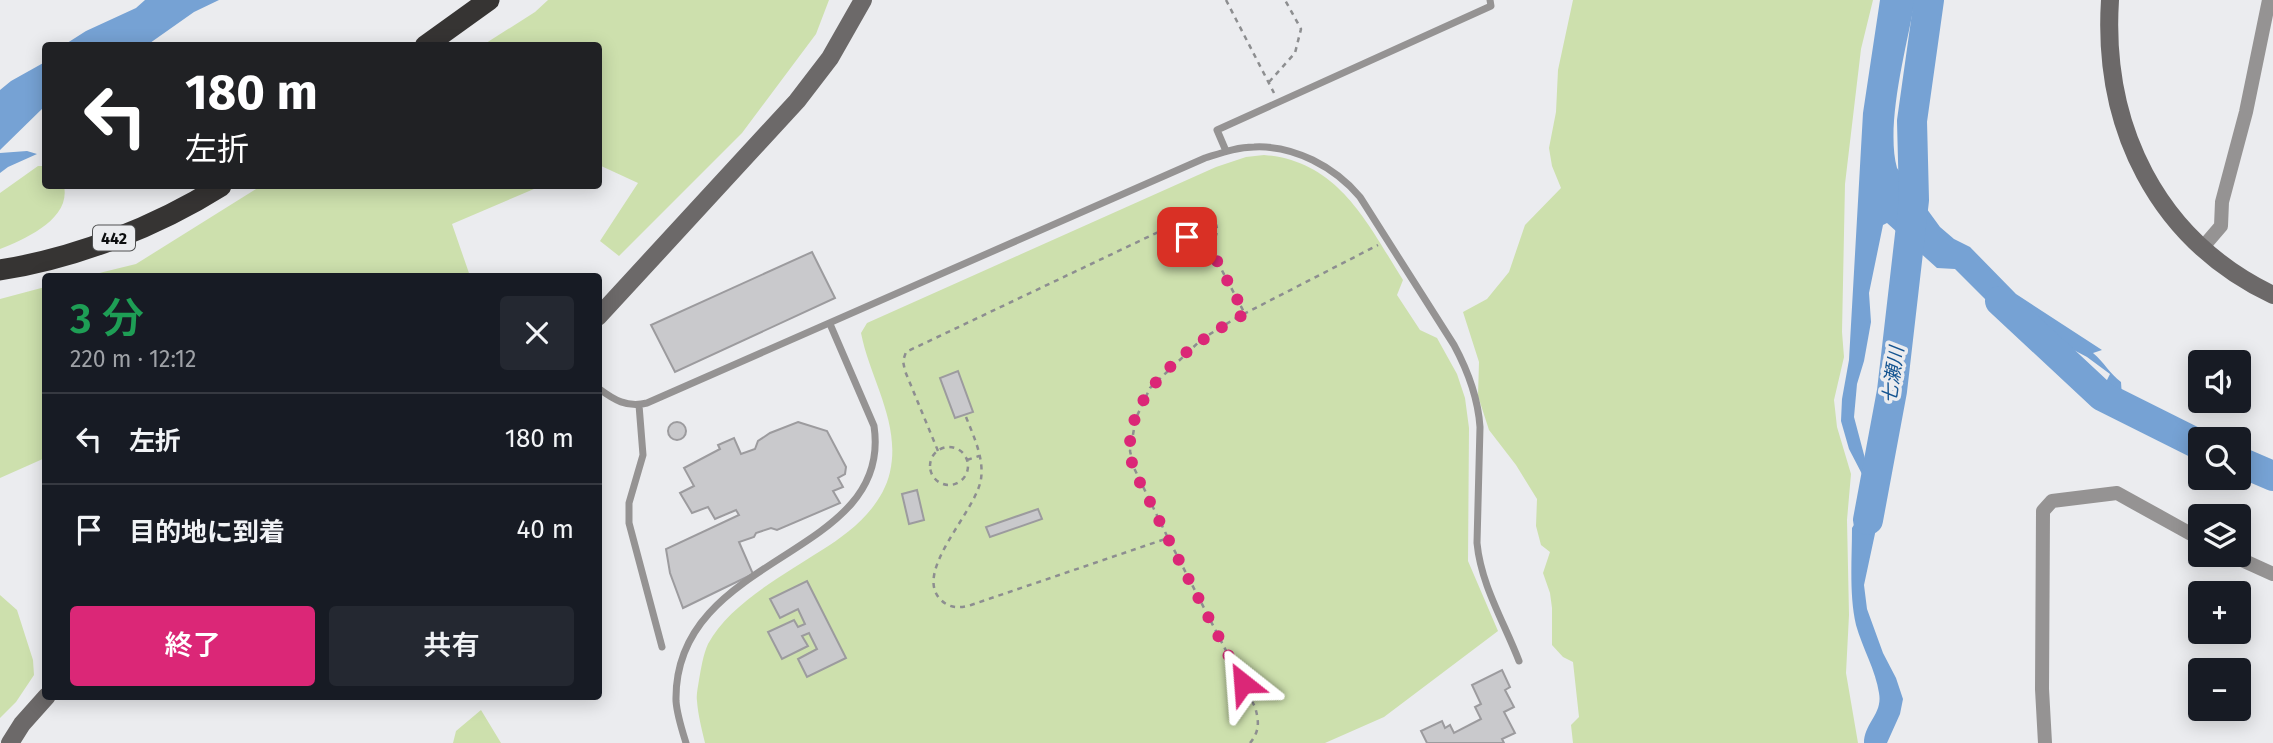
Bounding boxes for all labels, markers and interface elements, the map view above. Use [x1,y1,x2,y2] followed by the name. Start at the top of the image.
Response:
[185,63,318,122] text: 180 m
[70,70,161,161] icon: left
[185,130,249,168] text: 左折
[1157,207,1217,267] pin
[1168,218,1206,256] icon: arrive
[93,226,135,250] road number: 442
[70,294,144,344] text: 3 分
[500,296,574,370] button: close
[1878,343,1909,405] water label: 七瀬川
[70,345,196,373] text: 220 m · 12:12
[2188,350,2251,721] map controls
[2188,350,2251,413] button: sound
[70,420,108,458] icon: left
[505,423,574,454] text: 180 m
[129,426,181,457] text: 左折
[2188,427,2251,490] button: search
[2188,504,2251,567] button: layers
[70,511,108,549] icon: arrive
[516,514,574,545] text: 40 m
[129,517,285,548] text: 目的地に到着
[2188,581,2251,644] button: +
[70,606,315,686] button: 終了
[329,606,574,686] button: 共有
[1206,646,1280,720] position arrow
[2188,658,2251,721] button: −

